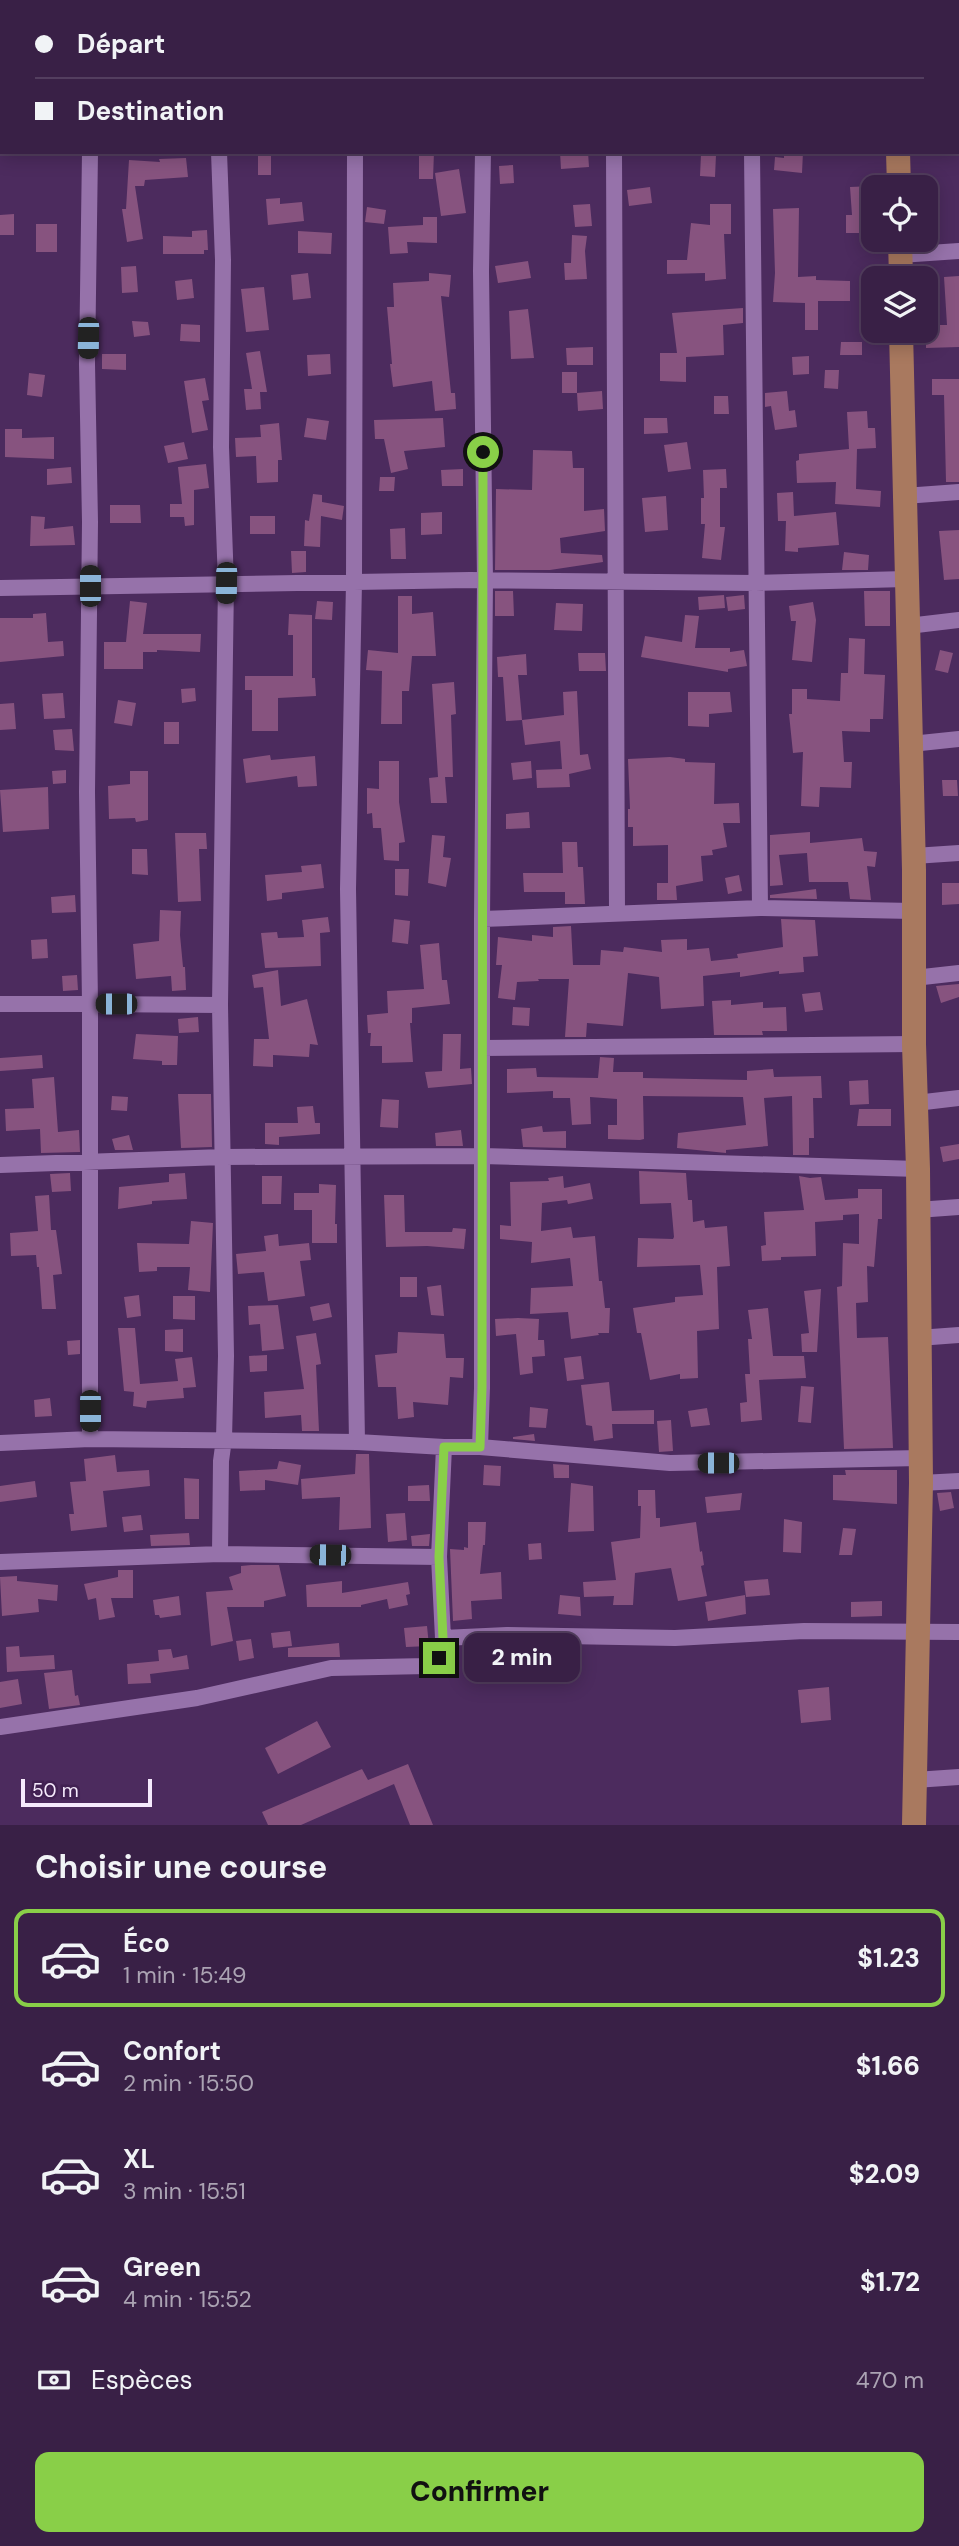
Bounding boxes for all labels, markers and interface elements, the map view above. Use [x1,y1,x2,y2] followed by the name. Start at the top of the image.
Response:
[77,27,165,61] text: Départ
[77,94,224,128] text: Destination
[861,175,938,343] map controls
[861,175,938,252] button: locate
[861,266,938,343] button: layers
[78,317,99,359] car
[467,436,499,468] route start
[216,562,237,604] car
[80,565,101,607] car
[96,994,138,1015] car
[80,1390,101,1432] car
[698,1453,740,1474] car
[309,1544,352,1566] car
[464,1634,579,1682] callout: 2 min
[423,1642,455,1674] route end
[491,1642,553,1672] text: 2 min
[21,1776,152,1808] scale bar
[32,1778,79,1803] text: 50 m
[35,1846,327,1888] text: Choisir une course
[123,1926,170,1960] text: Éco
[39,1927,102,1990] icon: car
[857,1941,920,1975] text: $1.23
[123,1960,247,1990] text: 1 min · 15:49
[123,2034,221,2068] text: Confort
[39,2035,102,2098] icon: car
[856,2049,920,2083] text: $1.66
[123,2068,254,2098] text: 2 min · 15:50
[123,2142,155,2176] text: XL
[39,2143,102,2206] icon: car
[849,2157,920,2191] text: $2.09
[123,2176,246,2206] text: 3 min · 15:51
[123,2250,201,2284] text: Green
[39,2251,102,2314] icon: car
[860,2265,920,2299] text: $1.72
[123,2284,252,2314] text: 4 min · 15:52
[35,2361,73,2399] icon: cash
[91,2363,192,2397] text: Espèces
[856,2365,924,2395] text: 470 m
[35,2452,924,2532] button: Confirmer

